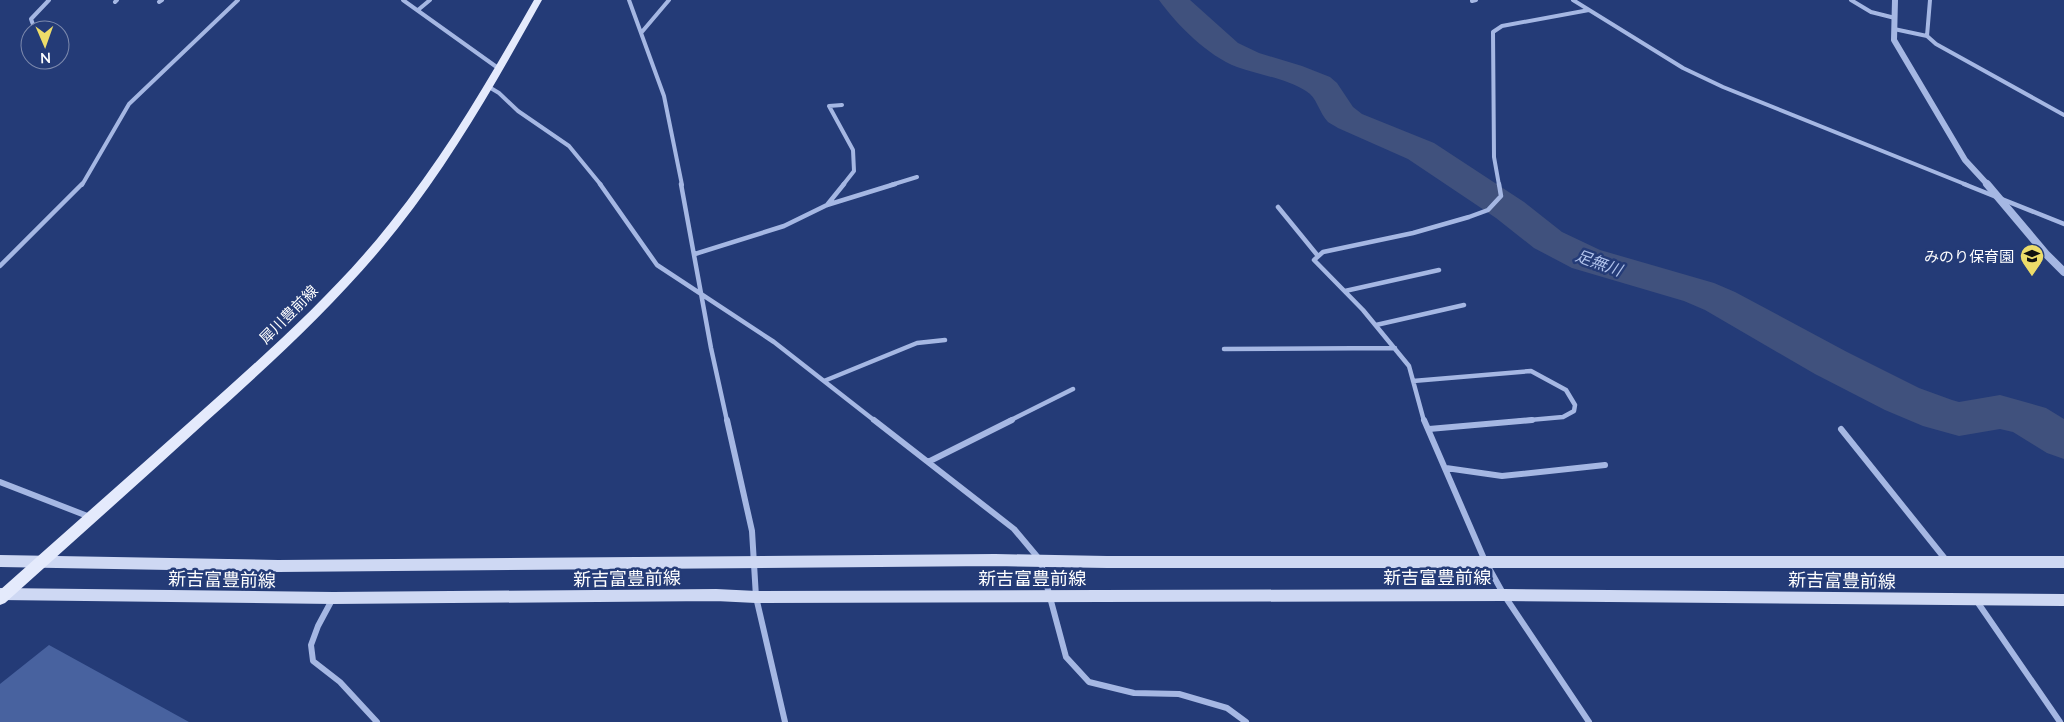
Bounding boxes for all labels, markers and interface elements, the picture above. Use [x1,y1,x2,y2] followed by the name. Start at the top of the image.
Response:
[20,20,70,70] north arrow
[40,50,51,67] text: N
[2019,243,2045,277] school or university icon: みのり保育園
[1573,245,1627,280] water label: 足無川
[1924,247,2014,265] place label: みのり保育園
[255,281,321,347] street label: 犀川豊前線
[573,566,681,590] street label: 新吉富豊前線
[1383,566,1491,588] street label: 新吉富豊前線
[168,567,276,591] street label: 新吉富豊前線
[978,567,1086,589] street label: 新吉富豊前線
[1788,568,1896,592] street label: 新吉富豊前線

